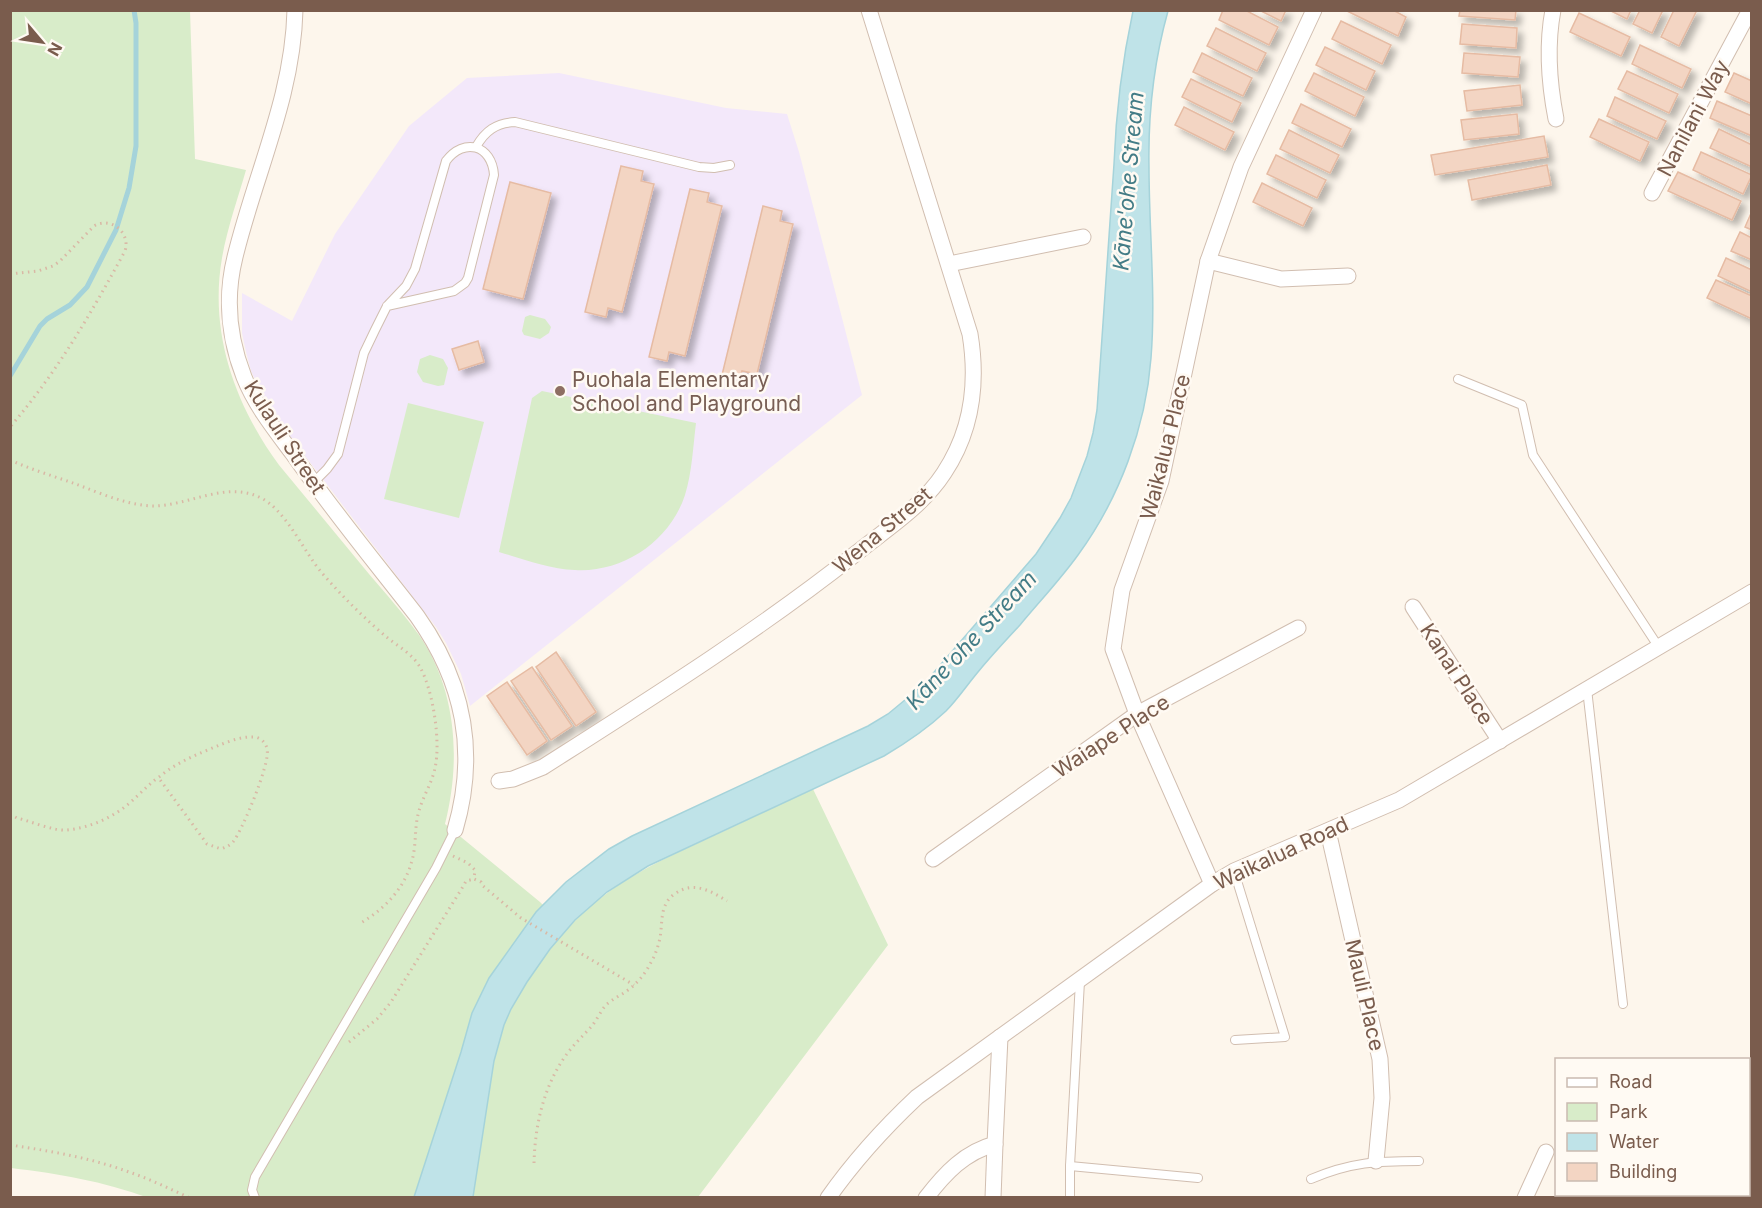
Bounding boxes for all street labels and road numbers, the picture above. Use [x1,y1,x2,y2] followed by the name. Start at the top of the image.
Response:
[1652,55,1734,181] street label: Nanilani Way
[1135,371,1195,523] street label: Waikalua Place
[239,375,331,499] street label: Kulauli Street
[828,481,937,579] street label: Wena Street
[1415,619,1499,729] street label: Kanai Place
[1048,689,1174,783] street label: Waiape Place
[1210,811,1352,895] street label: Waikalua Road
[1340,937,1390,1053] street label: Mauli Place

